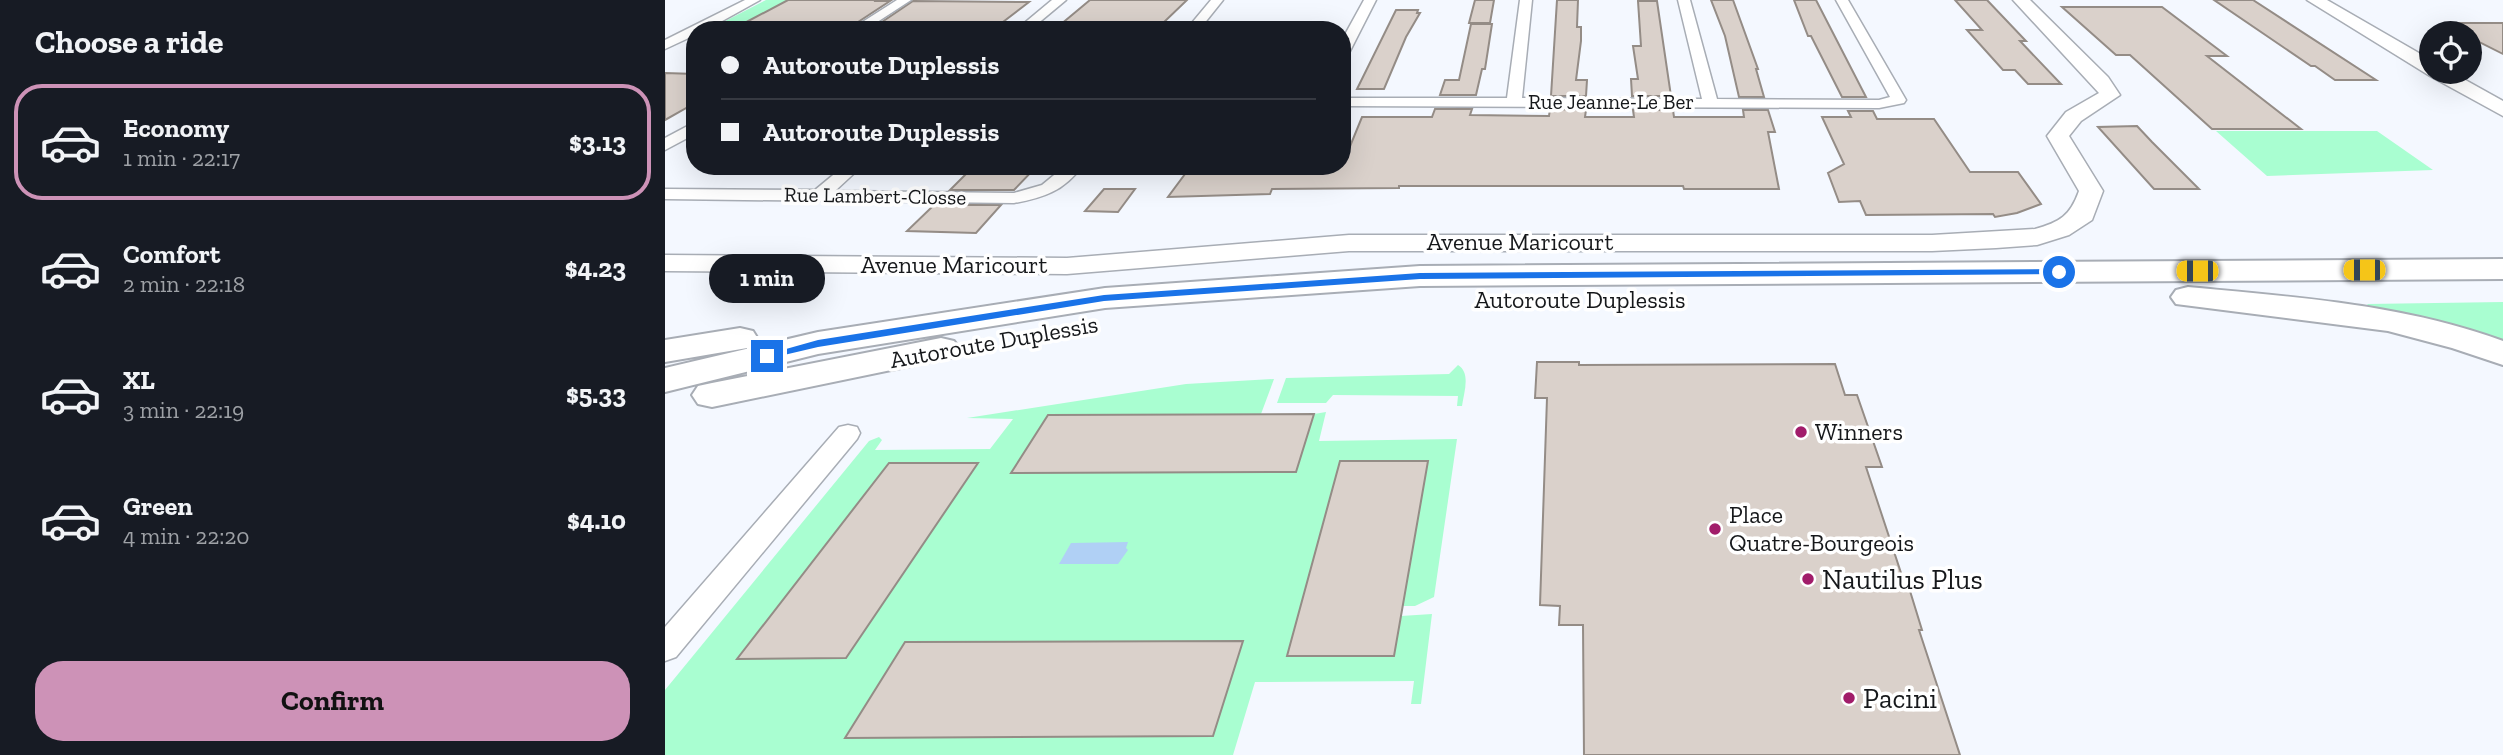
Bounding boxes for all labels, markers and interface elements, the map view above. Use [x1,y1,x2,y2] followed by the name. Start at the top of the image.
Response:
[2419,21,2482,84] map controls
[2419,21,2482,84] button: locate
[35,23,223,61] text: Choose a ride
[763,49,999,81] text: Autoroute Duplessis
[1528,89,1694,114] street label: Rue Jeanne-Le Ber
[39,111,102,174] icon: car
[123,112,229,144] text: Economy
[763,116,999,148] text: Autoroute Duplessis
[569,126,626,158] text: $3.13
[123,144,240,172] text: 1 min · 22:17
[784,181,966,210] street label: Rue Lambert-Closse
[1427,227,1613,256] street label: Avenue Maricourt
[39,237,102,300] icon: car
[123,238,220,270] text: Comfort
[861,250,1047,279] street label: Avenue Maricourt
[565,252,626,284] text: $4.23
[709,254,825,304] callout: 1 min
[2043,256,2075,288] route start
[2344,260,2386,281] car
[2177,261,2219,282] car
[740,264,794,292] text: 1 min
[123,270,245,298] text: 2 min · 22:18
[1475,285,1685,314] street label: Autoroute Duplessis
[888,309,1100,374] street label: Autoroute Duplessis
[751,340,783,372] route end
[39,363,102,426] icon: car
[123,364,155,396] text: XL
[566,378,626,410] text: $5.33
[123,396,244,424] text: 3 min · 22:19
[1815,417,1903,446] place label: Winners
[1793,424,1809,440] marker: Winners
[39,489,102,552] icon: car
[123,490,193,522] text: Green
[1729,500,1914,557] place label: Place Quatre-Bourgeois
[567,504,626,536] text: $4.10
[1707,521,1723,537] marker: Place Quatre-Bourgeois
[123,522,250,550] text: 4 min · 22:20
[1822,563,1983,596] place label: Nautilus Plus
[1800,571,1816,587] marker: Nautilus Plus
[35,661,630,741] button: Confirm
[1863,682,1937,715] place label: Pacini
[1841,690,1857,706] marker: Pacini

